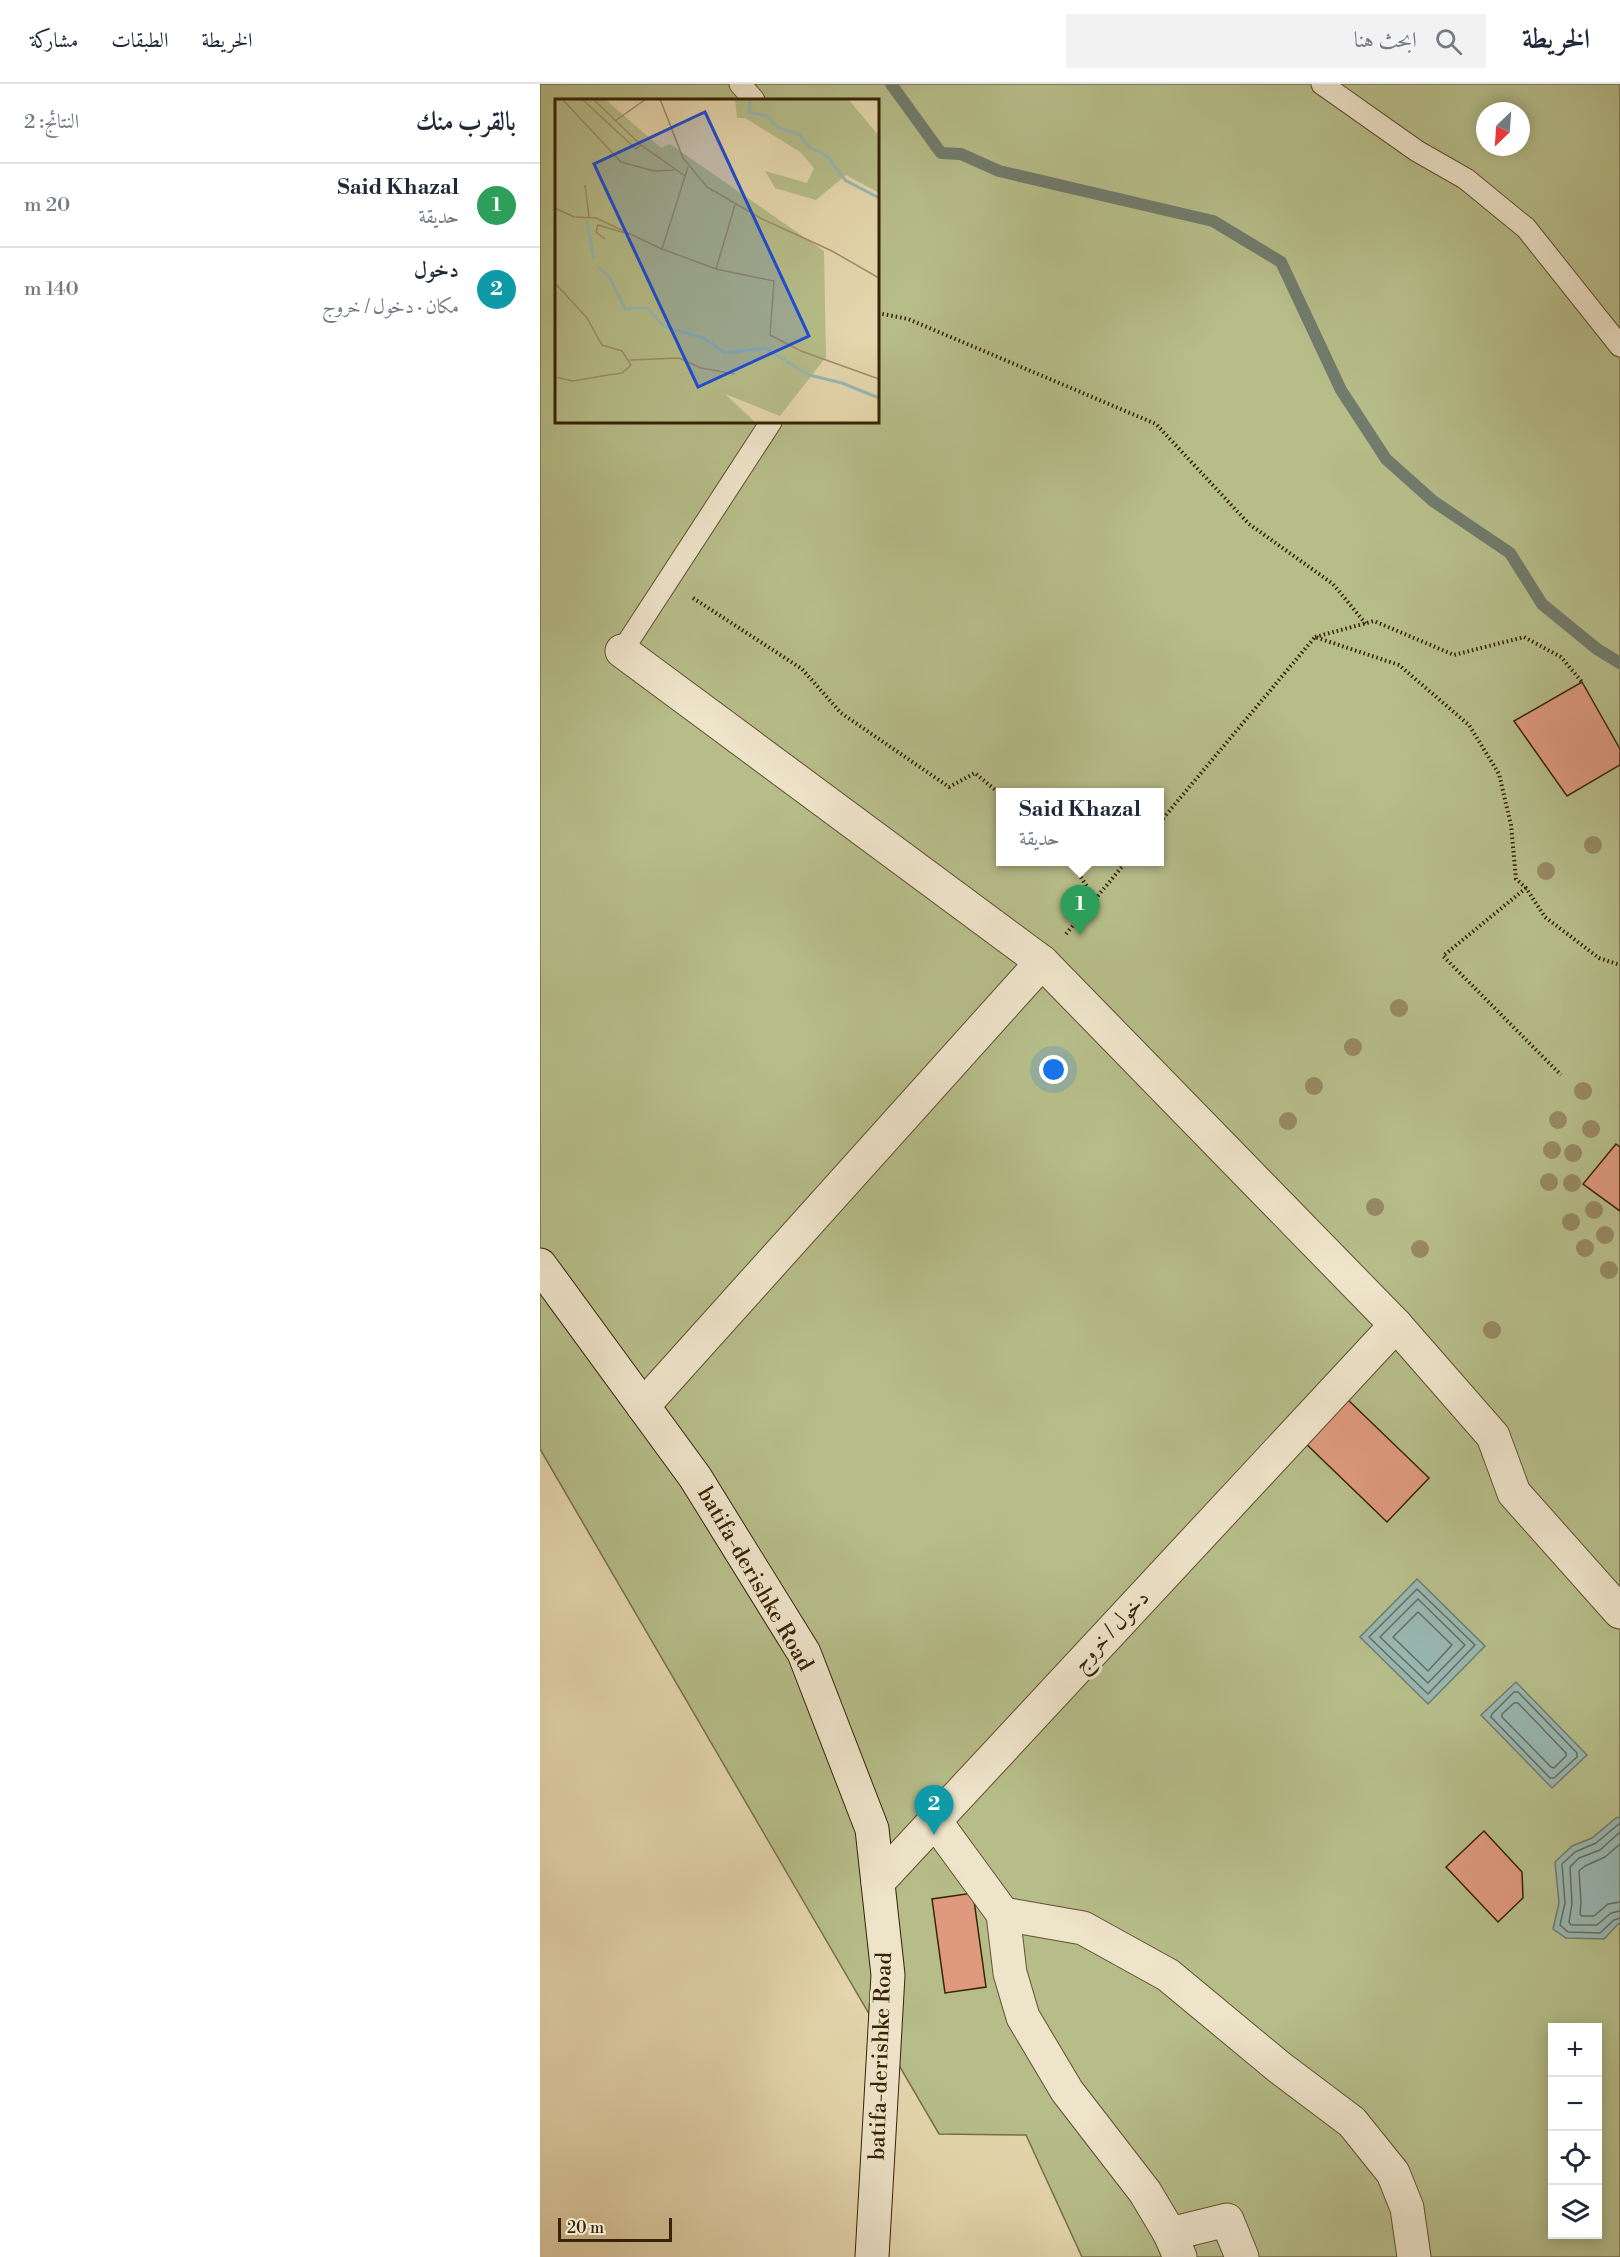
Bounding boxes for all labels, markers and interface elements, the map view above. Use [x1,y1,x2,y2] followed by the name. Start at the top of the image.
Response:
[1066,14,1486,68] search box
[1522,22,1590,57] text: الخريطة
[1432,25,1465,58] icon: search
[1354,27,1417,54] text: ابحث هنا
[30,28,78,54] text: مشاركة
[111,28,168,54] text: الطبقات
[201,28,253,54] text: الخريطة
[555,99,879,423] inset map
[1476,102,1530,156] north arrow
[416,106,516,138] text: بالقرب منك
[24,110,79,135] text: النتائج: 2
[337,174,459,201] text: Said Khazal
[24,193,70,218] text: 20 m
[492,193,501,218] text: 1
[419,205,459,230] text: حديقة
[414,257,459,284] text: دخول
[24,277,79,302] text: 140 m
[490,277,503,302] text: 2
[322,295,459,320] text: مكان · دخول / خروج
[996,788,1164,866] popup
[1019,796,1141,823] text: Said Khazal
[1019,827,1060,852] text: حديقة
[1060,886,1100,935] pin: 1
[1039,1055,1068,1084] your location
[691,1482,819,1676] street label: batifa-derishke Road
[1067,1585,1159,1681] street label: دخول / خروج
[914,1786,954,1835] pin: 2
[864,1951,898,2160] street label: batifa-derishke Road
[1548,2023,1602,2239] map controls
[1548,2023,1602,2077] button: +
[1548,2077,1602,2131] button: −
[1548,2131,1602,2185] button: locate
[1548,2185,1602,2239] button: layers
[558,2215,672,2242] scale bar
[567,2218,604,2238] text: 20 m

